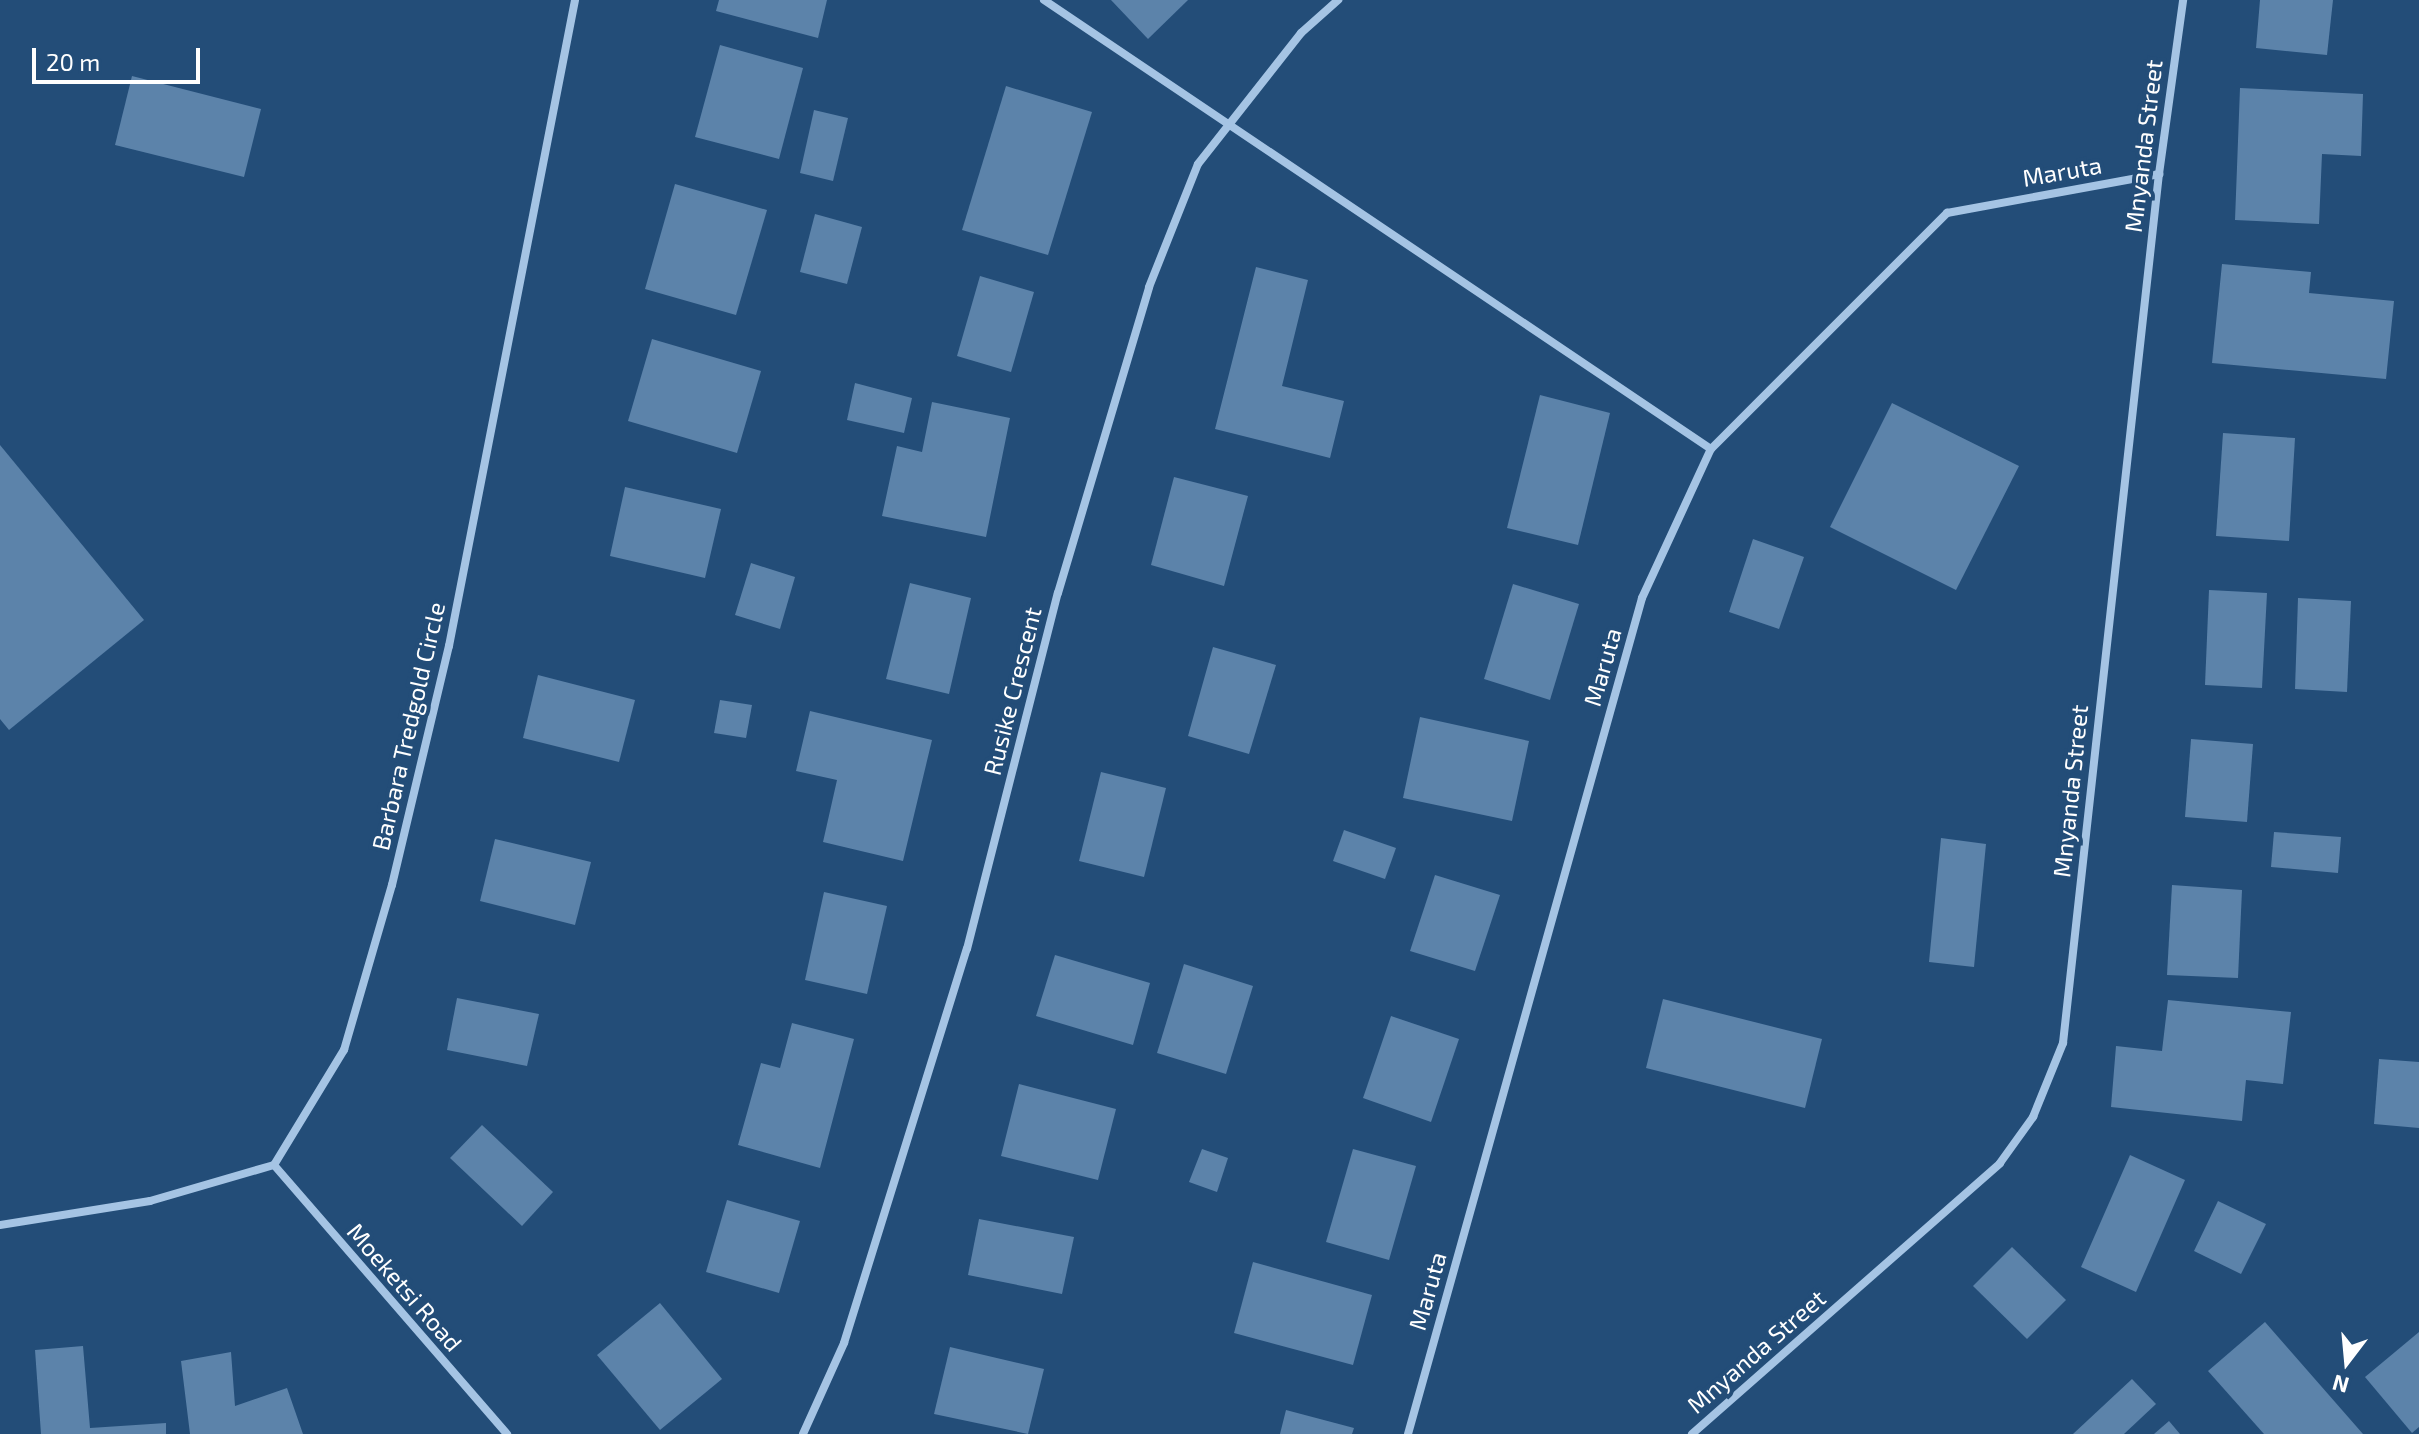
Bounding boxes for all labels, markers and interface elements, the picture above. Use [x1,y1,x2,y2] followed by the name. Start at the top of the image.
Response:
[36,32,204,82] scale bar
[46,47,100,76] text: 20 m
[2118,58,2168,234] street label: Mnyanda Street
[2020,150,2104,192] street label: Maruta
[365,599,451,853] street label: Barbara Tredgold Circle
[977,604,1047,778] street label: Rusike Crescent
[1577,625,1627,709] street label: Maruta
[2047,703,2093,879] street label: Mnyanda Street
[342,1217,468,1357] street label: Moeketsi Road
[1402,1249,1452,1333] street label: Maruta
[1681,1283,1831,1419] street label: Mnyanda Street
[2307,1322,2387,1402] north arrow
[2329,1370,2352,1400] text: N

